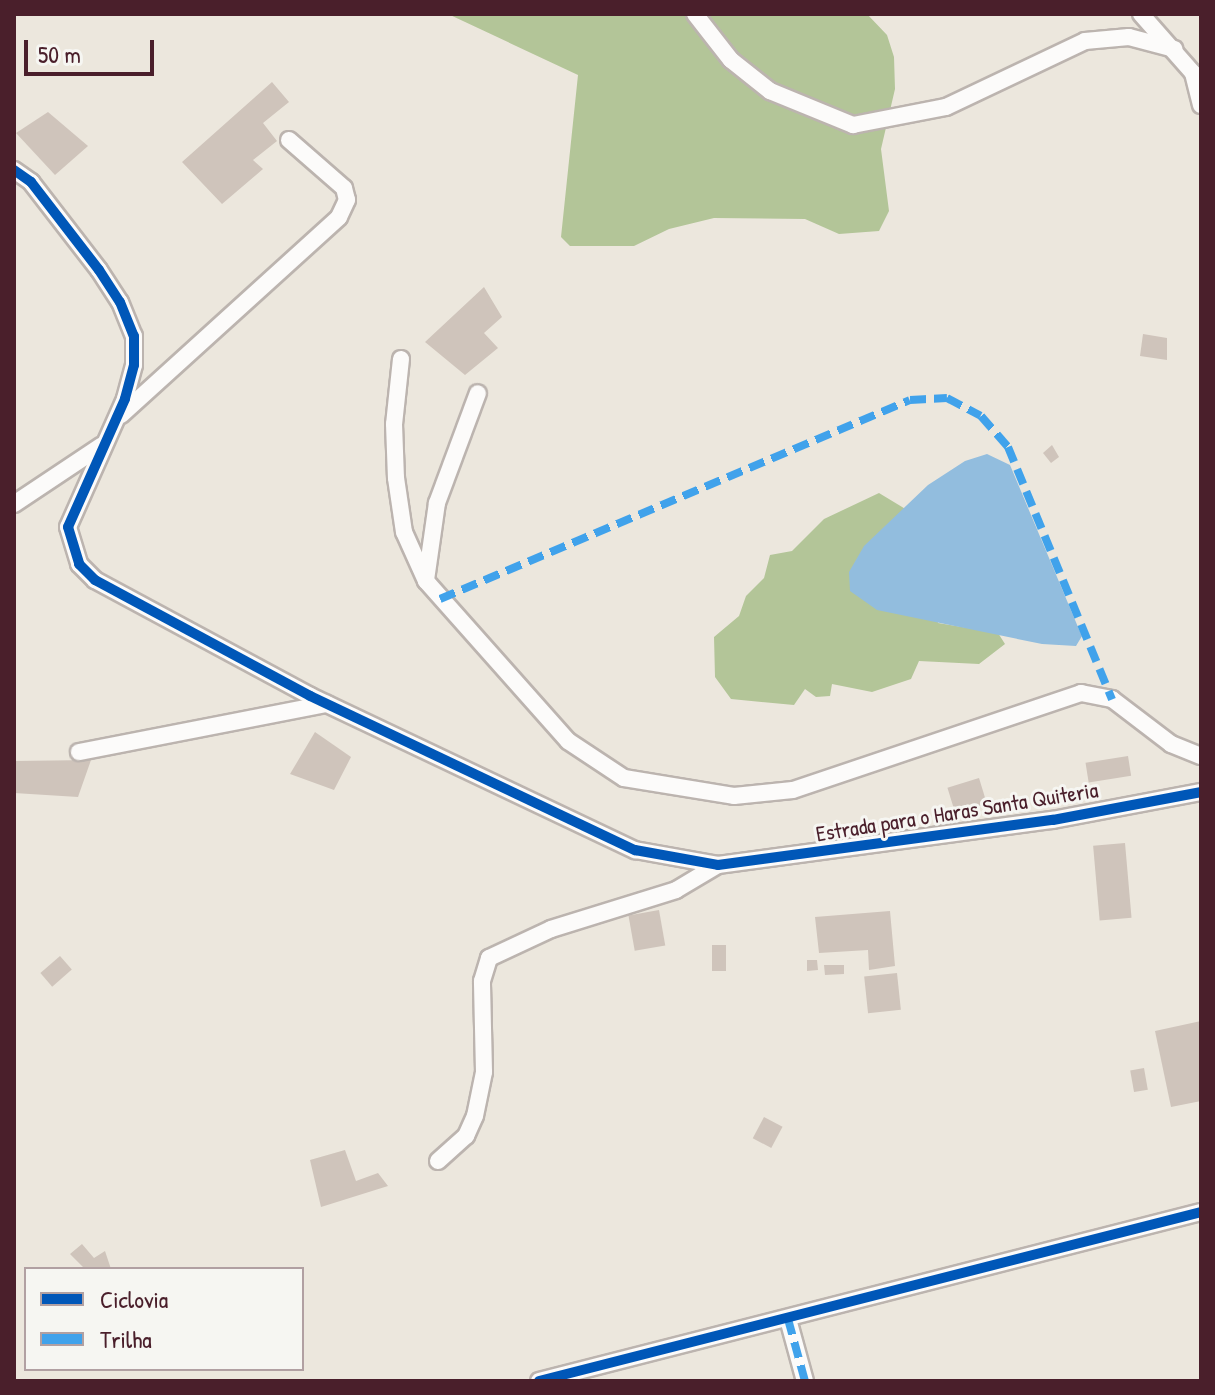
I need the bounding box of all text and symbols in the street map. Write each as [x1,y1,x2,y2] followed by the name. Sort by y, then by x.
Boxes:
[28,24,158,74] scale bar
[38,38,81,70] text: 50 m
[814,777,1100,847] street label: Estrada para o Haras Santa Quiteria
[24,1267,304,1371] legend
[100,1283,168,1315] text: Ciclovia
[100,1323,152,1355] text: Trilha

